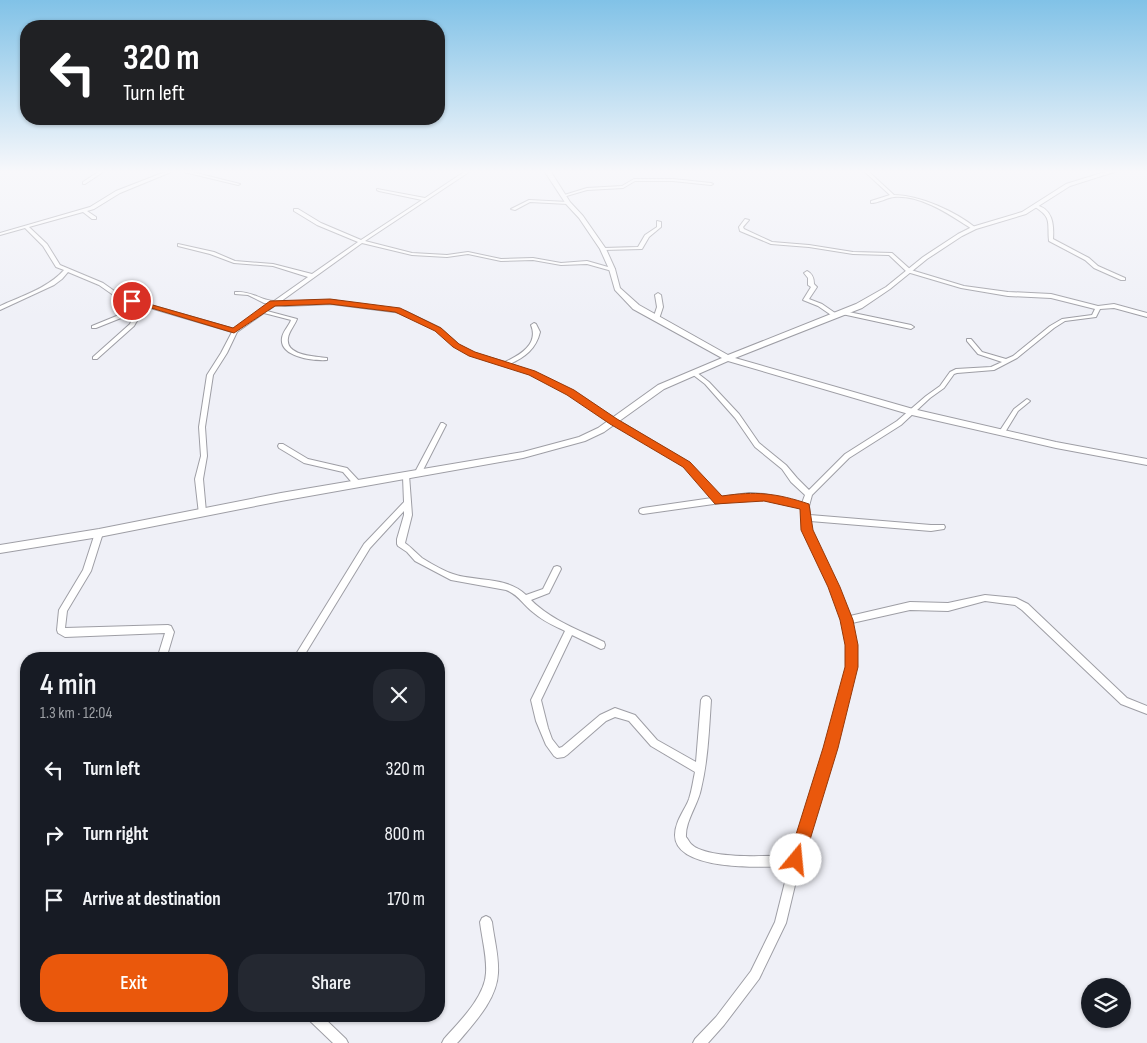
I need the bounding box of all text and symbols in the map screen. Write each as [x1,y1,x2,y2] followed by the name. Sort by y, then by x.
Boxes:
[123,37,199,80] text: 320 m
[40,40,105,105] icon: left
[123,80,185,107] text: Turn left
[111,280,153,322] pin
[118,287,146,315] icon: arrive
[40,667,97,703] text: 4 min
[373,669,425,721] button: close
[40,704,112,723] text: 1.3 km · 12:04
[40,756,68,784] icon: left
[83,758,140,781] text: Turn left
[385,758,425,781] text: 320 m
[40,821,68,849] icon: right
[83,823,148,846] text: Turn right
[385,823,425,846] text: 800 m
[769,833,821,885] position arrow
[40,886,68,914] icon: arrive
[83,888,221,911] text: Arrive at destination
[387,888,425,911] text: 170 m
[40,954,228,1012] button: Exit
[238,954,425,1012] button: Share
[1081,978,1131,1028] map controls
[1081,978,1131,1028] button: layers

